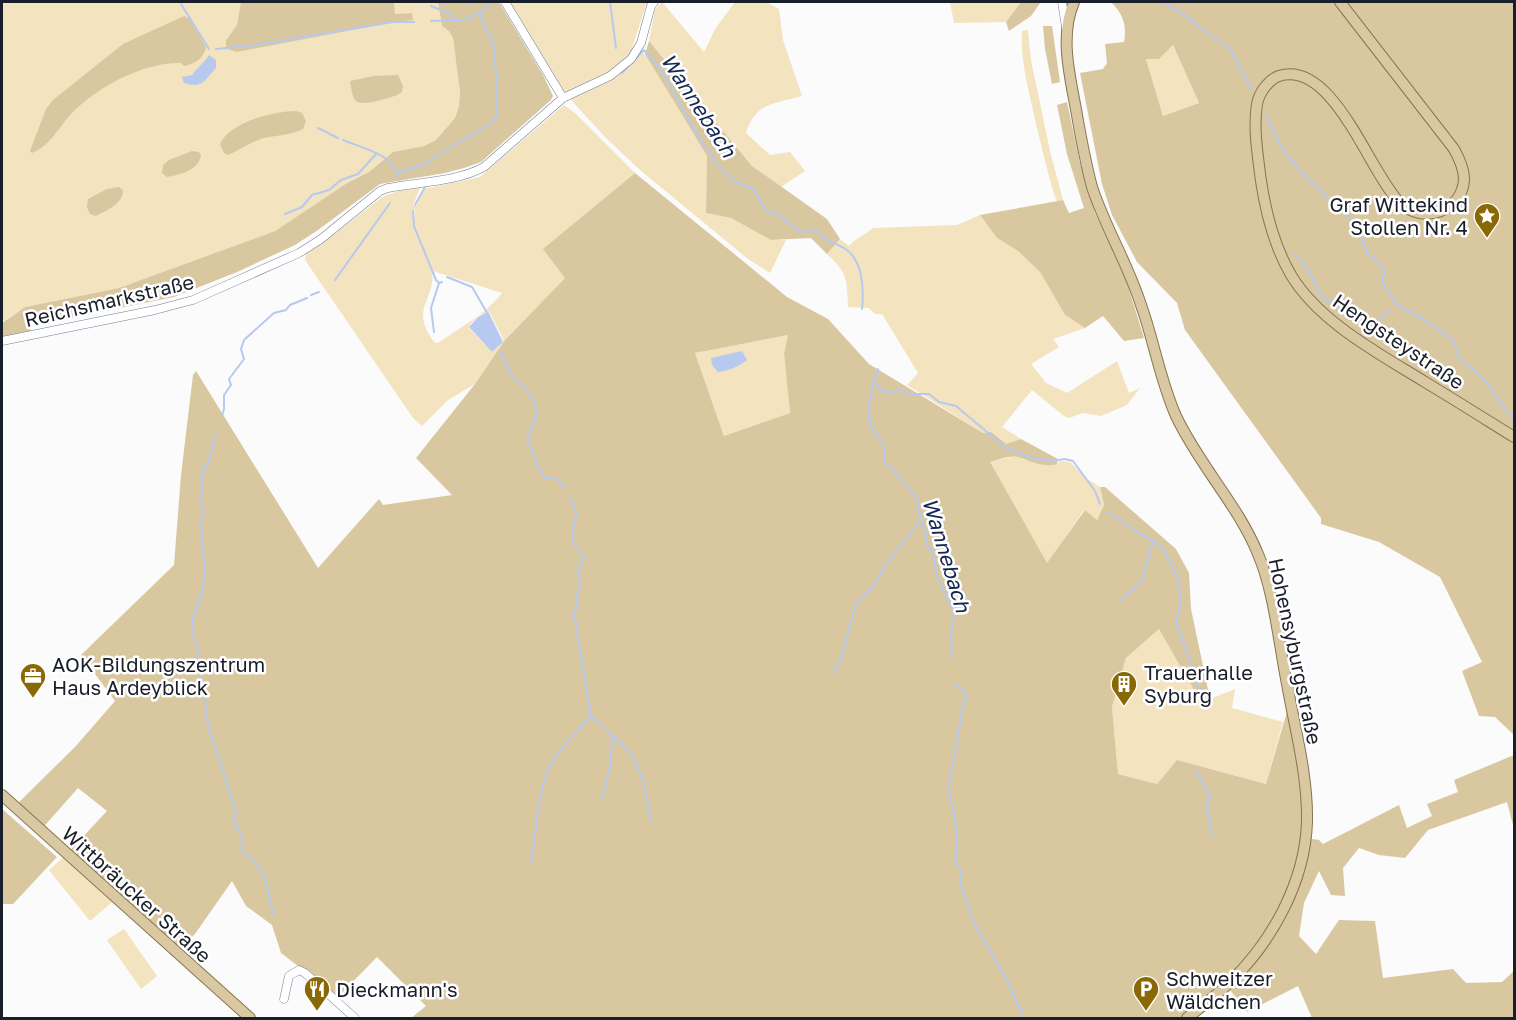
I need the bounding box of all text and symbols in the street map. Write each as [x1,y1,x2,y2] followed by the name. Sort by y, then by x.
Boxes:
[656,48,743,163] water label: Wannebach
[1329,192,1468,239] place label: Graf Wittekind Stollen Nr. 4
[1472,201,1502,239] place icon: Graf Wittekind Stollen Nr. 4
[22,269,196,331] street label: Reichsmarkstraße
[1329,288,1469,394] street label: Hengsteystraße
[917,495,977,616] water label: Wannebach
[1264,555,1328,747] street label: Hohensyburgstraße
[52,652,265,699] place label: AOK-Bildungszentrum Haus Ardeyblick
[1144,660,1253,707] place label: Trauerhalle Syburg
[18,661,48,699] office icon: AOK-Bildungszentrum Haus Ardeyblick
[1109,669,1139,707] building icon: Trauerhalle Syburg
[57,821,217,967] street label: Wittbräucker Straße
[1166,966,1273,1013] place label: Schweitzer Wäldchen
[302,974,332,1012] restaurant icon: Dieckmann's
[1131,974,1161,1012] parking icon: Schweitzer Wäldchen
[336,977,458,1001] place label: Dieckmann's

